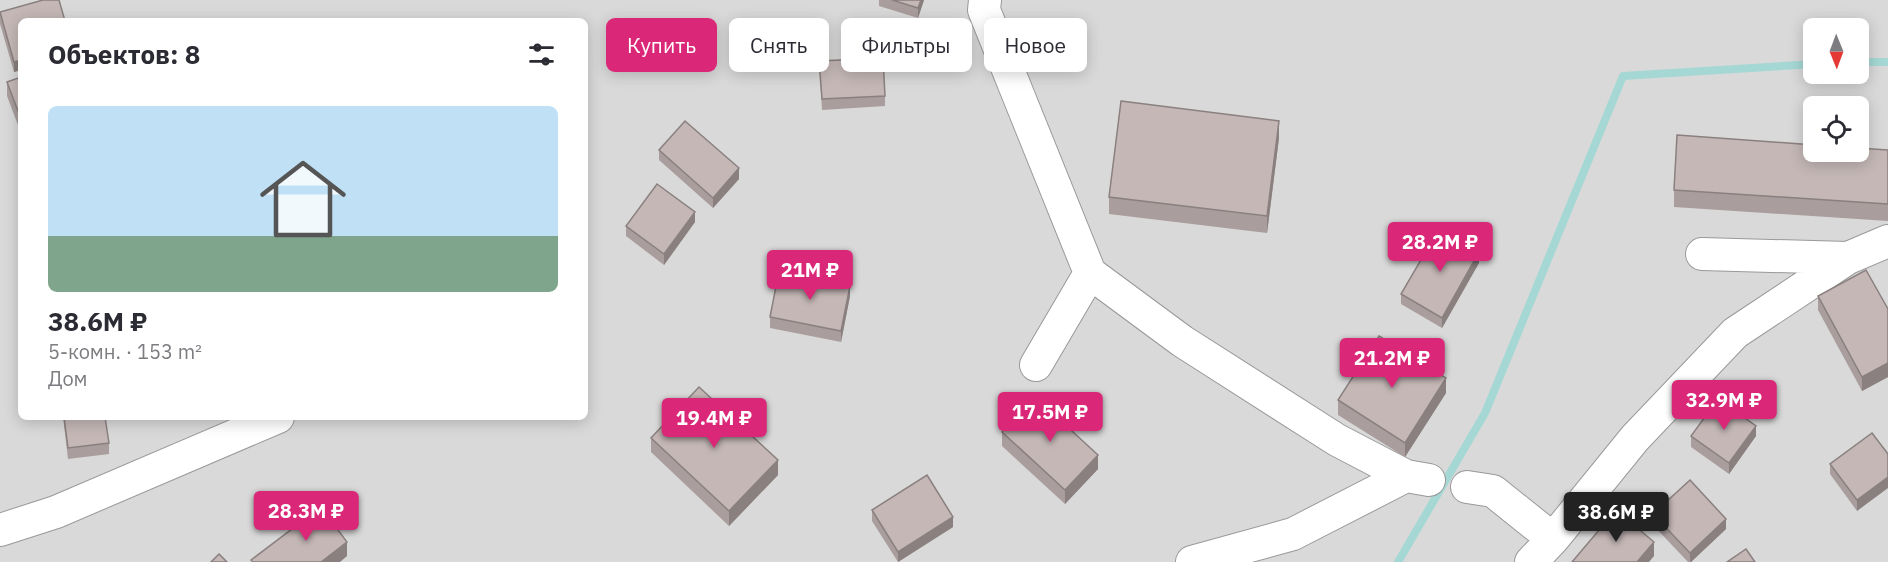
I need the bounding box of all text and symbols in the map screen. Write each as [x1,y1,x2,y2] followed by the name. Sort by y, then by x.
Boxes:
[606,18,717,72] chip: Купить
[729,18,829,72] chip: Снять
[841,18,972,72] chip: Фильтры
[984,18,1087,72] chip: Новое
[1803,18,1869,84] north arrow
[1803,18,1869,162] map controls
[48,37,200,71] text: Объектов: 8
[525,38,558,71] icon: filters
[1803,96,1869,162] button: locate
[249,145,357,253] icon: home
[1385,222,1495,273] pin: 28.2M ₽
[1402,228,1478,255] text: 28.2M ₽
[768,250,852,301] pin: 21M ₽
[781,256,839,283] text: 21M ₽
[48,304,147,338] text: 38.6M ₽
[48,338,202,365] text: 5-комн. · 153 m²
[1337,338,1447,389] pin: 21.2M ₽
[1354,344,1430,371] text: 21.2M ₽
[48,365,88,392] text: Дом
[1669,380,1779,431] pin: 32.9M ₽
[1686,386,1762,413] text: 32.9M ₽
[995,392,1105,443] pin: 17.5M ₽
[659,398,769,449] pin: 19.4M ₽
[1012,398,1088,425] text: 17.5M ₽
[676,404,752,431] text: 19.4M ₽
[251,491,361,542] pin: 28.3M ₽
[1561,492,1671,543] pin: 38.6M ₽
[268,497,344,524] text: 28.3M ₽
[1578,498,1654,525] text: 38.6M ₽

